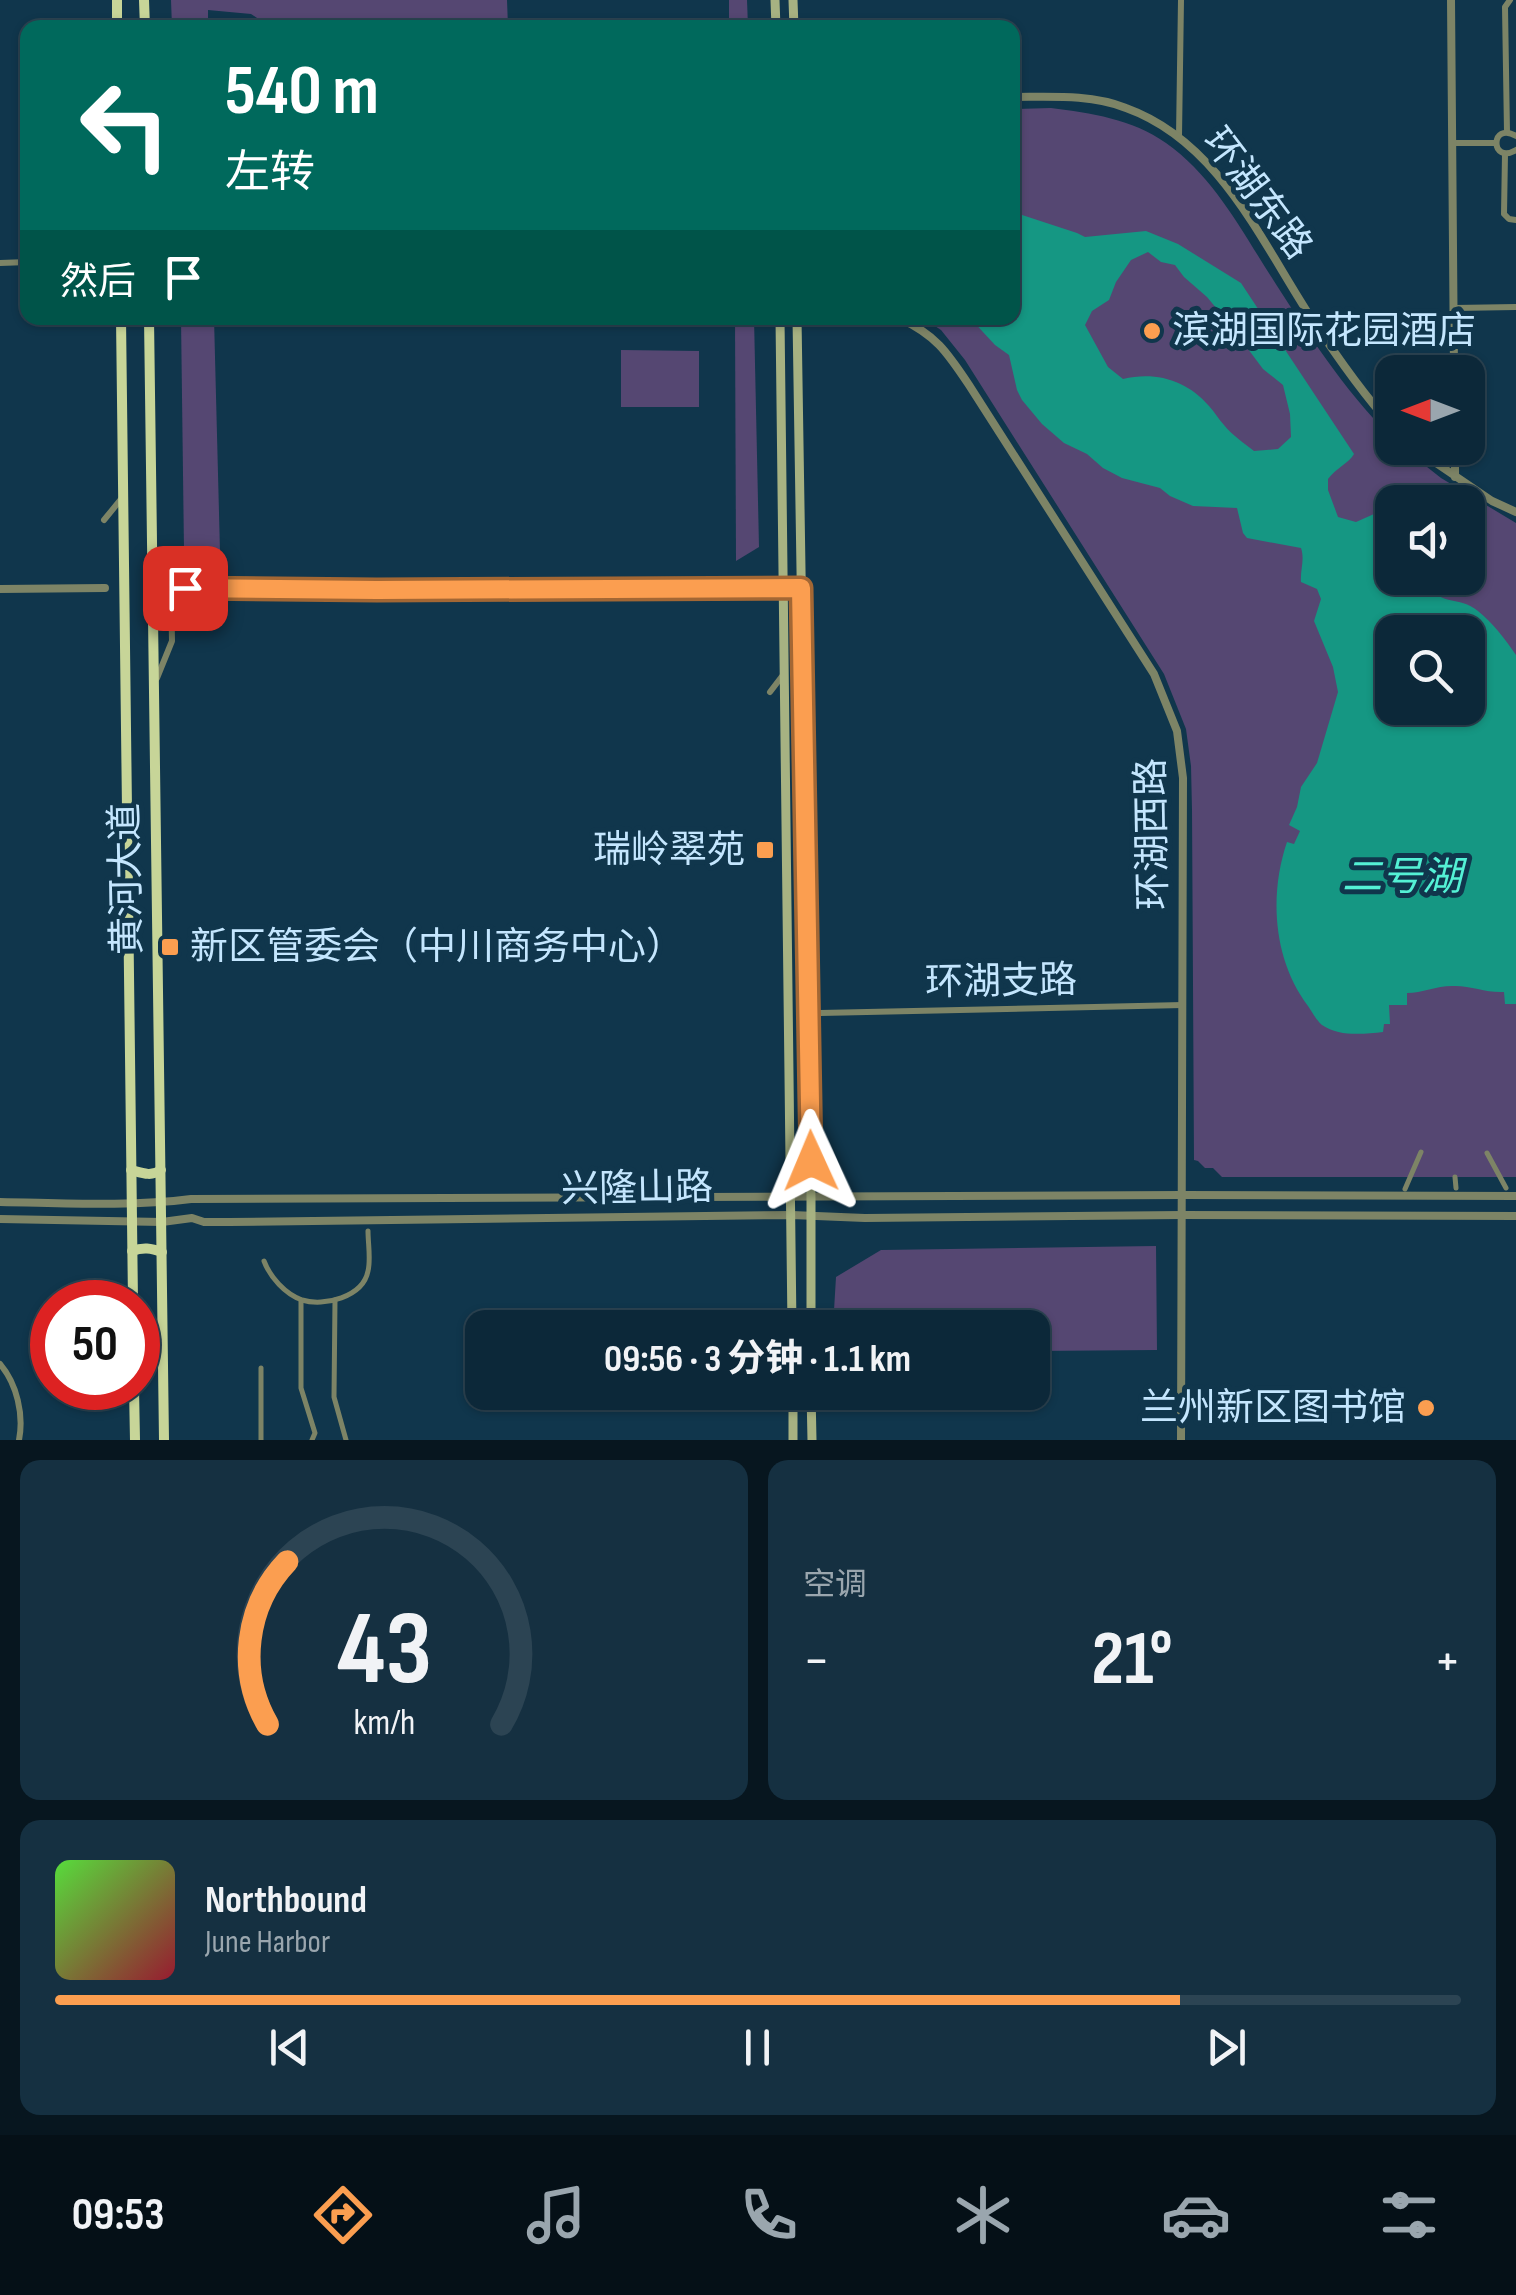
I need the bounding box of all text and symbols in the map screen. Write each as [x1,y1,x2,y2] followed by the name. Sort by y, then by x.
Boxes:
[225,50,379,134] text: 540 m
[60,60,190,190] icon: left
[1193,120,1321,268] street label: 环湖东路
[225,146,315,201] text: 左转
[156,250,211,305] icon: arrive
[60,260,136,305] text: 然后
[1172,309,1476,354] place label: 滨湖国际花园酒店
[1141,320,1163,342] marker: 滨湖国际花园酒店
[1375,355,1485,465] north arrow
[1375,355,1485,725] map controls
[1375,485,1485,595] button: sound
[143,546,228,631] pin
[158,561,213,616] icon: arrive
[1375,615,1485,725] button: search
[1129,758,1177,910] street label: 环湖西路
[103,803,151,955] street label: 黄河大道
[593,828,745,873] place label: 瑞岭翠苑
[754,839,776,861] marker: 瑞岭翠苑
[1342,854,1468,902] water label: 二号湖
[190,925,684,970] place label: 新区管委会（中川商务中心）
[159,936,181,958] marker: 新区管委会（中川商务中心）
[925,958,1077,1006] street label: 环湖支路
[759,1109,863,1213] position arrow
[561,1165,713,1213] street label: 兴隆山路
[30,1280,160,1410] speed limit sign: 50
[604,1337,911,1382] text: 09:56 · 3 分钟 · 1.1 km
[1140,1386,1406,1431] place label: 兰州新区图书馆
[1415,1397,1437,1419] marker: 兰州新区图书馆
[803,1566,867,1605] text: 空调
[336,1588,432,1713] text: 43
[1091,1615,1173,1706] text: 21°
[803,1628,830,1695] text: −
[1434,1628,1461,1695] text: +
[353,1702,415,1745] text: km/h
[205,1878,367,1923] text: Northbound
[205,1923,330,1962] text: June Harbor
[262,2020,317,2075] icon: previous
[730,2020,785,2075] icon: pause
[1199,2020,1254,2075] icon: next
[308,2180,378,2250] icon: directions
[521,2180,591,2250] icon: music
[734,2180,804,2250] icon: phone
[948,2180,1018,2250] icon: climate
[1161,2180,1231,2250] icon: car
[1374,2180,1444,2250] icon: filters
[72,2188,164,2243] text: 09:53

